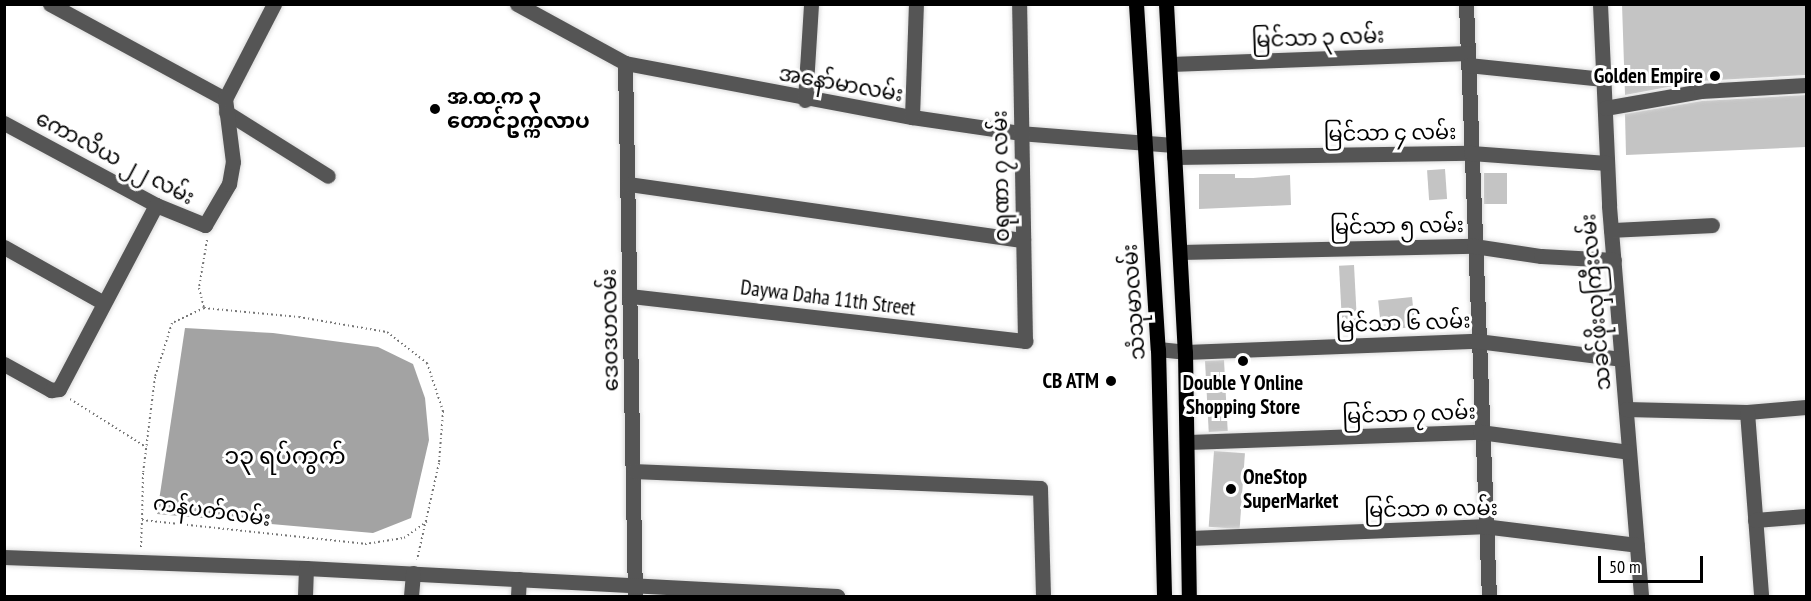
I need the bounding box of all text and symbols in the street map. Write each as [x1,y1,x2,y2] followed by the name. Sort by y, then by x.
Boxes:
[1251,23,1385,53] street label: မြင်သာ ၃ လမ်း
[777,61,905,107] street label: အနော်မာလမ်း
[1594,63,1703,89] place label: Golden Empire
[1708,69,1722,83] marker: Golden Empire
[447,84,590,134] place label: အ.ထ.က ၃ တောင်ဥက္ကလာပ
[428,102,442,116] marker: အ.ထ.က ၃ တောင်ဥက္ကလာပ
[31,106,199,210] street label: ကောလိယ ၂၂ လမ်း
[987,110,1015,242] street label: ၀ရုဏာ ၇ လမ်း
[1323,119,1457,147] street label: မြင်သာ ၄ လမ်း
[1330,212,1464,240] street label: မြင်သာ ၅ လမ်း
[1576,213,1616,391] street label: သခင်ဖိုးလှကြီးလမ်း
[1117,243,1151,361] street label: သံသုမာလမ်း
[596,268,624,392] street label: ဒေဝဒဟလမ်း
[739,275,917,321] street label: Daywa Daha 11th Street
[1335,308,1471,338] street label: မြင်သာ ၆ လမ်း
[1236,354,1250,368] marker: Double Y Online Shopping Store
[1042,368,1099,394] place label: CB ATM
[1182,370,1304,420] place label: Double Y Online Shopping Store
[1104,374,1118,388] marker: CB ATM
[1342,399,1476,429] street label: မြင်သာ ၇ လမ်း
[224,442,346,470] district label: ၁၃ ရပ်ကွက်
[1243,464,1338,514] place label: OneStop SuperMarket
[1224,482,1238,496] marker: OneStop SuperMarket
[152,490,272,532] street label: ကန်ပတ်လမ်း
[1364,495,1498,523] street label: မြင်သာ ၈ လမ်း
[1601,544,1706,582] scale bar
[1609,555,1641,578] text: 50 m

